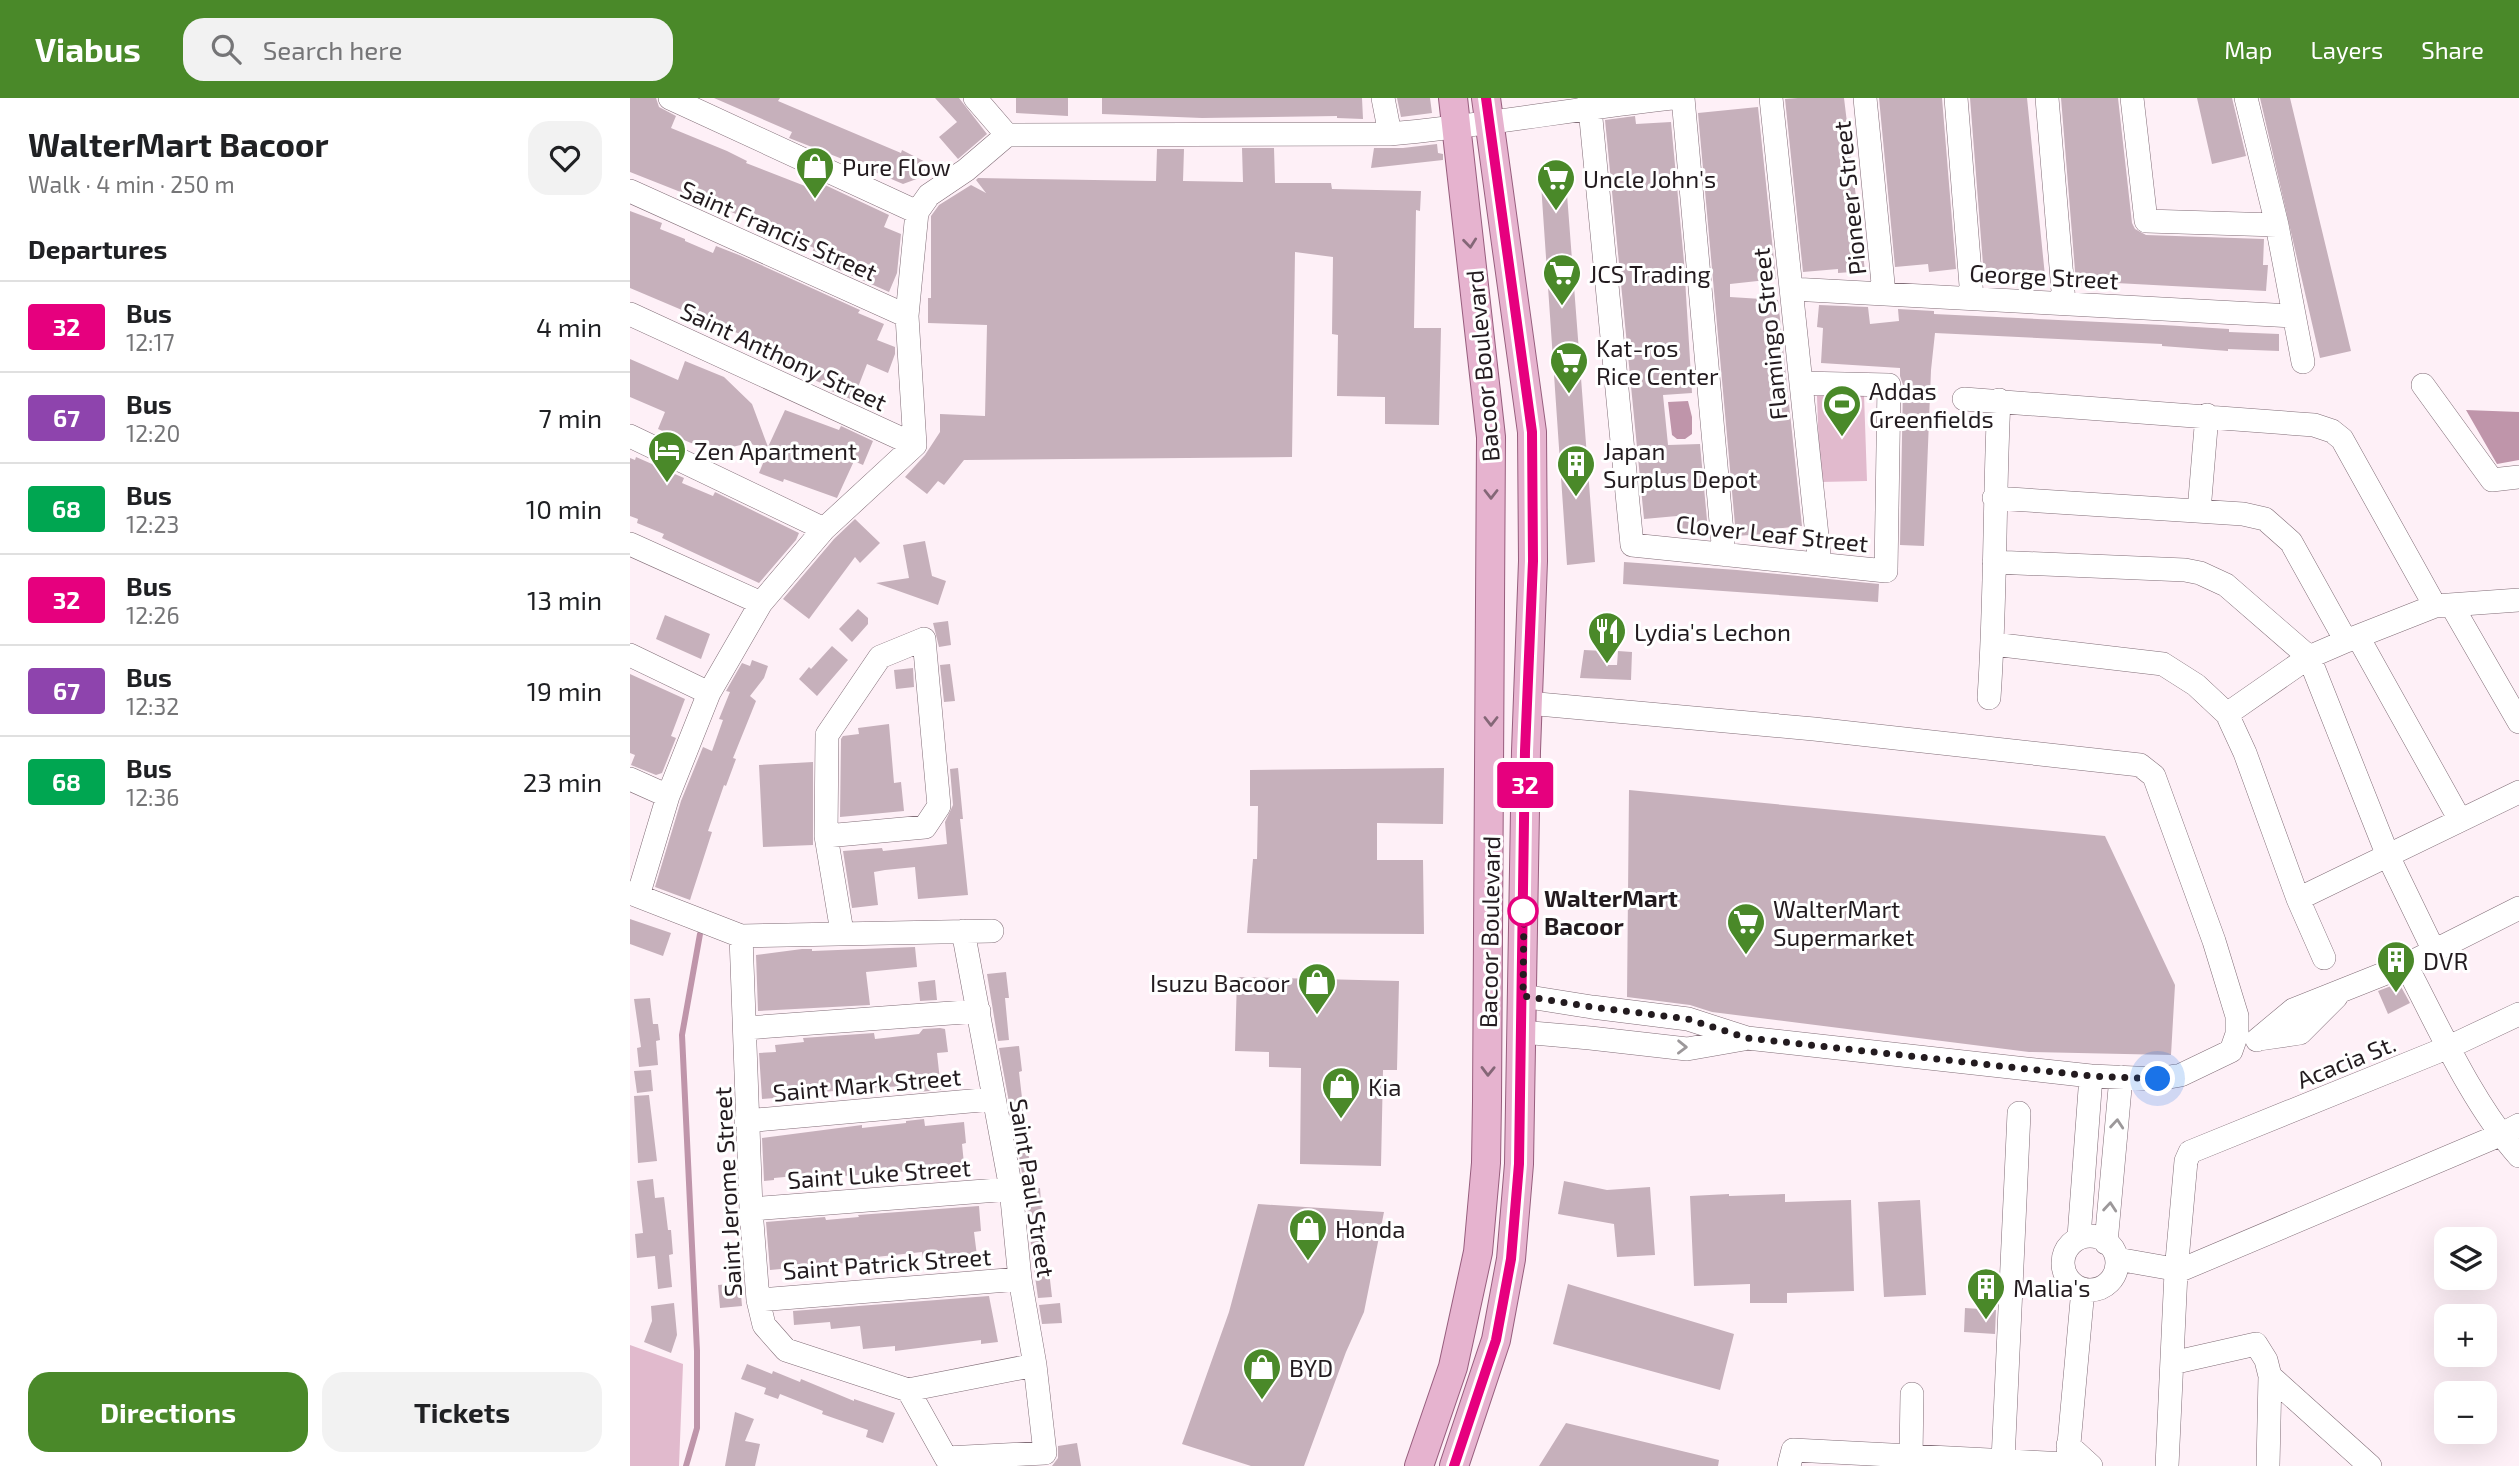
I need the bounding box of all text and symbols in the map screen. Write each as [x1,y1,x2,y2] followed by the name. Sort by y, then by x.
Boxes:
[183,18,673,81] search box
[35,29,141,69] text: Viabus
[207,30,245,68] icon: search
[263,34,402,65] text: Search here
[2224,35,2272,64] text: Map
[2310,35,2383,64] text: Layers
[2421,35,2484,64] text: Share
[1826,120,1872,276] street label: Pioneer Street
[528,121,602,195] button: heart
[28,124,329,164] text: WalterMart Bacoor
[794,145,836,200] shop icon: Pure Flow
[842,152,951,181] place label: Pure Flow
[1535,157,1577,212] supermarket icon: Uncle John's
[1583,164,1716,193] place label: Uncle John's
[28,170,235,198] text: Walk · 4 min · 250 m
[676,174,882,286] street label: Saint Francis Street
[28,233,167,264] text: Departures
[1462,238,1477,249] one-way arrow
[1746,246,1792,422] street label: Flamingo Street
[1541,252,1583,307] supermarket icon: JCS Trading
[1969,258,2119,294] street label: George Street
[1589,259,1711,288] place label: JCS Trading
[1459,269,1505,463] street label: Bacoor Boulevard
[676,295,892,417] street label: Saint Anthony Street
[126,297,172,328] text: Bus
[536,311,602,342] text: 4 min
[53,312,80,341] text: 32
[126,328,174,356] text: 12:17
[1596,333,1719,390] place label: Kat-ros Rice Center
[1548,340,1590,395] supermarket icon: Kat-ros Rice Center
[1869,376,1994,433] place label: Addas Greenfields
[1821,383,1863,438] sports icon: Addas Greenfields
[126,388,172,419] text: Bus
[539,402,602,433] text: 7 min
[53,403,80,432] text: 67
[126,419,180,447] text: 12:20
[646,429,688,484] hotel icon: Zen Apartment
[694,436,857,465] place label: Zen Apartment
[1603,436,1758,493] place label: Japan Surplus Depot
[1555,443,1597,498] building icon: Japan Surplus Depot
[126,479,172,510] text: Bus
[1483,489,1499,499] one-way arrow
[526,493,602,524] text: 10 min
[52,494,81,523] text: 68
[1674,508,1870,558] street label: Clover Leaf Street
[126,510,179,538] text: 12:23
[126,570,172,601] text: Bus
[527,584,602,615] text: 13 min
[53,585,80,614] text: 32
[126,601,180,629] text: 12:26
[1586,610,1628,665] restaurant icon: Lydia's Lechon
[1634,617,1791,646] place label: Lydia's Lechon
[126,661,172,692] text: Bus
[527,675,602,706] text: 19 min
[53,676,80,705] text: 67
[126,692,179,720] text: 12:32
[1483,716,1499,727] one-way arrow
[126,752,172,783] text: Bus
[1494,762,1556,808] line badge: 32
[523,766,602,797] text: 23 min
[52,767,81,796] text: 68
[1511,770,1539,799] text: 32
[126,783,179,811] text: 12:36
[1473,836,1505,1028] street label: Bacoor Boulevard
[1544,883,1678,940] place label: WalterMart Bacoor
[1773,894,1914,951] place label: WalterMart Supermarket
[1508,896,1538,926] marker: WalterMart Bacoor
[1725,901,1767,956] supermarket icon: WalterMart Supermarket
[2375,939,2417,994] building icon: DVR
[2423,946,2468,975] place label: DVR
[1296,961,1338,1016] shop icon: Isuzu Bacoor
[1150,968,1290,997] place label: Isuzu Bacoor
[2292,1028,2400,1094] street label: Acacia St.
[1677,1040,1688,1055] one-way arrow
[772,1061,962,1107] street label: Saint Mark Street
[2140,1061,2175,1096] your location
[1320,1065,1362,1120] shop icon: Kia
[1480,1066,1496,1077] one-way arrow
[1368,1072,1401,1101] place label: Kia
[707,1086,747,1298] street label: Saint Jerome Street
[1005,1097,1061,1279] street label: Saint Paul Street
[2109,1119,2124,1130] one-way arrow
[786,1152,972,1194] street label: Saint Luke Street
[2102,1202,2117,1213] one-way arrow
[1287,1207,1329,1262] shop icon: Honda
[1335,1214,1406,1243] place label: Honda
[2434,1227,2497,1444] map controls
[2434,1227,2497,1290] button: layers
[782,1241,992,1285] street label: Saint Patrick Street
[1965,1266,2007,1321] building icon: Malia's
[2013,1273,2090,1302] place label: Malia's
[2434,1304,2497,1367] button: +
[1241,1346,1283,1401] shop icon: BYD
[1289,1353,1333,1382] place label: BYD
[28,1372,308,1452] button: Directions
[322,1372,602,1452] button: Tickets
[2434,1381,2497,1444] button: −

